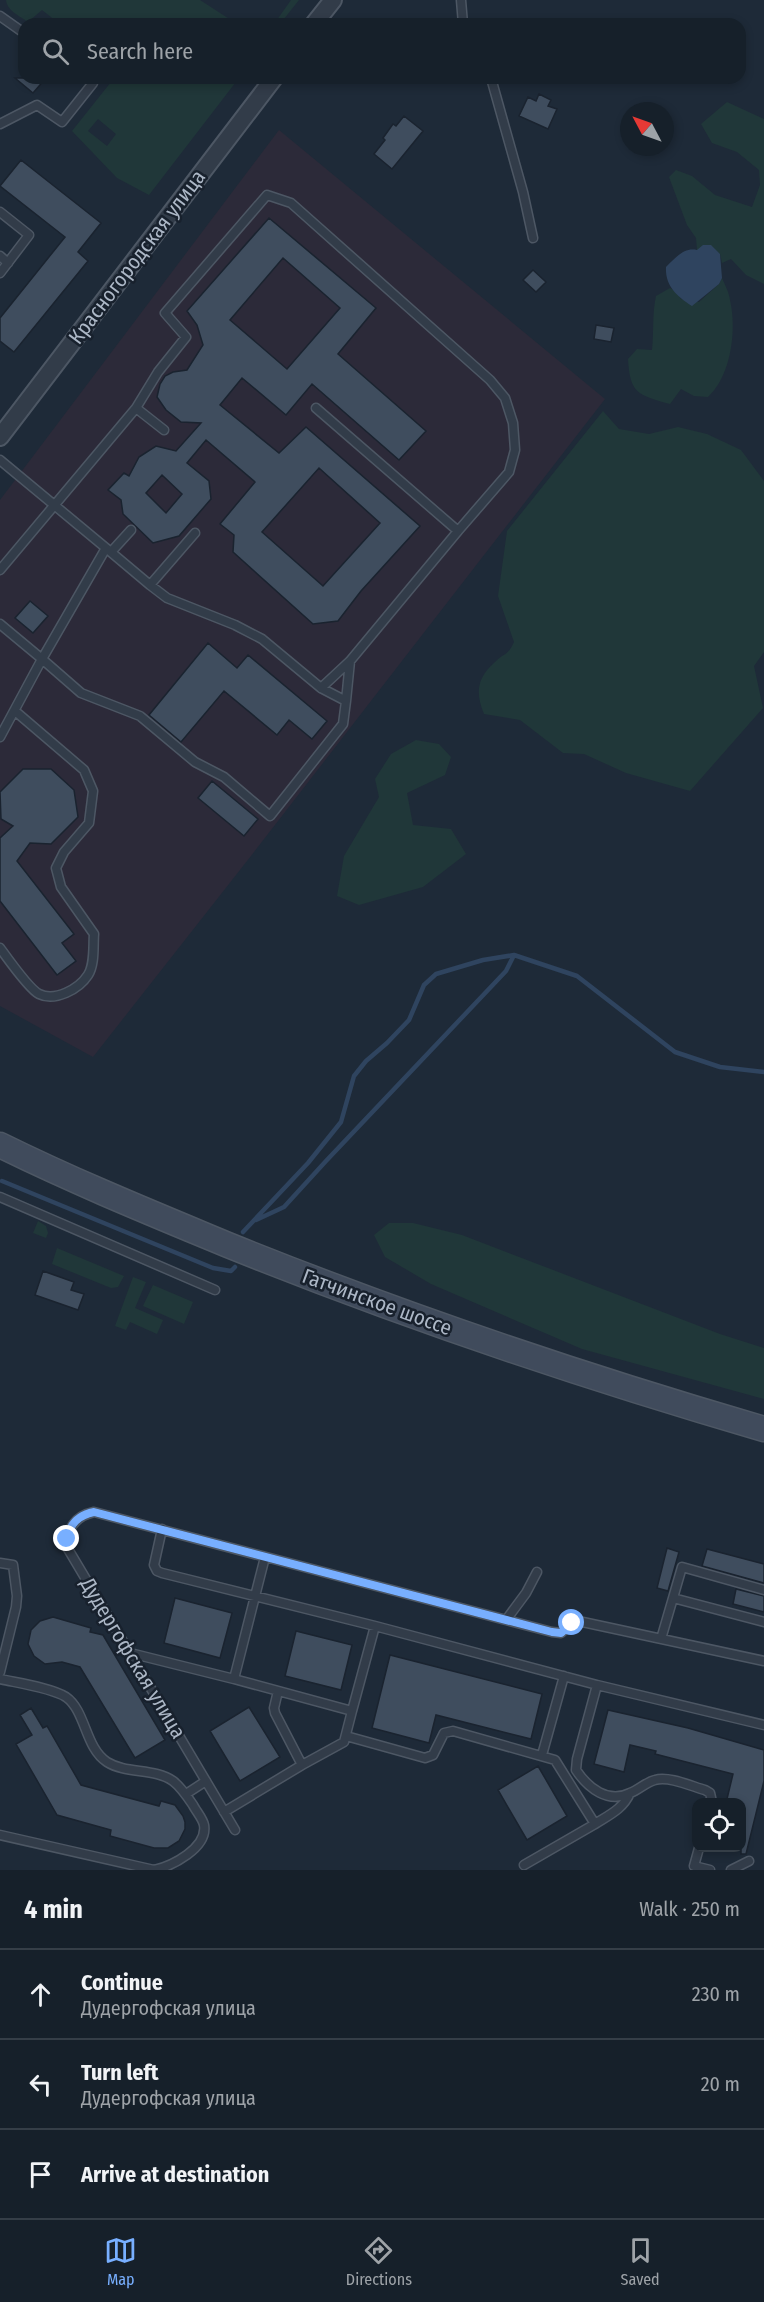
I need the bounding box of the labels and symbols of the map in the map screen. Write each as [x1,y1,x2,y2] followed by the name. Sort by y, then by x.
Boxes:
[620,102,674,156] north arrow
[63,165,211,349] street label: Красногородская улица
[299,1263,455,1341] street label: Гатчинское шоссе
[53,1525,79,1551] route end
[74,1572,191,1743] street label: Дудергофская улица
[558,1609,584,1635] route start

